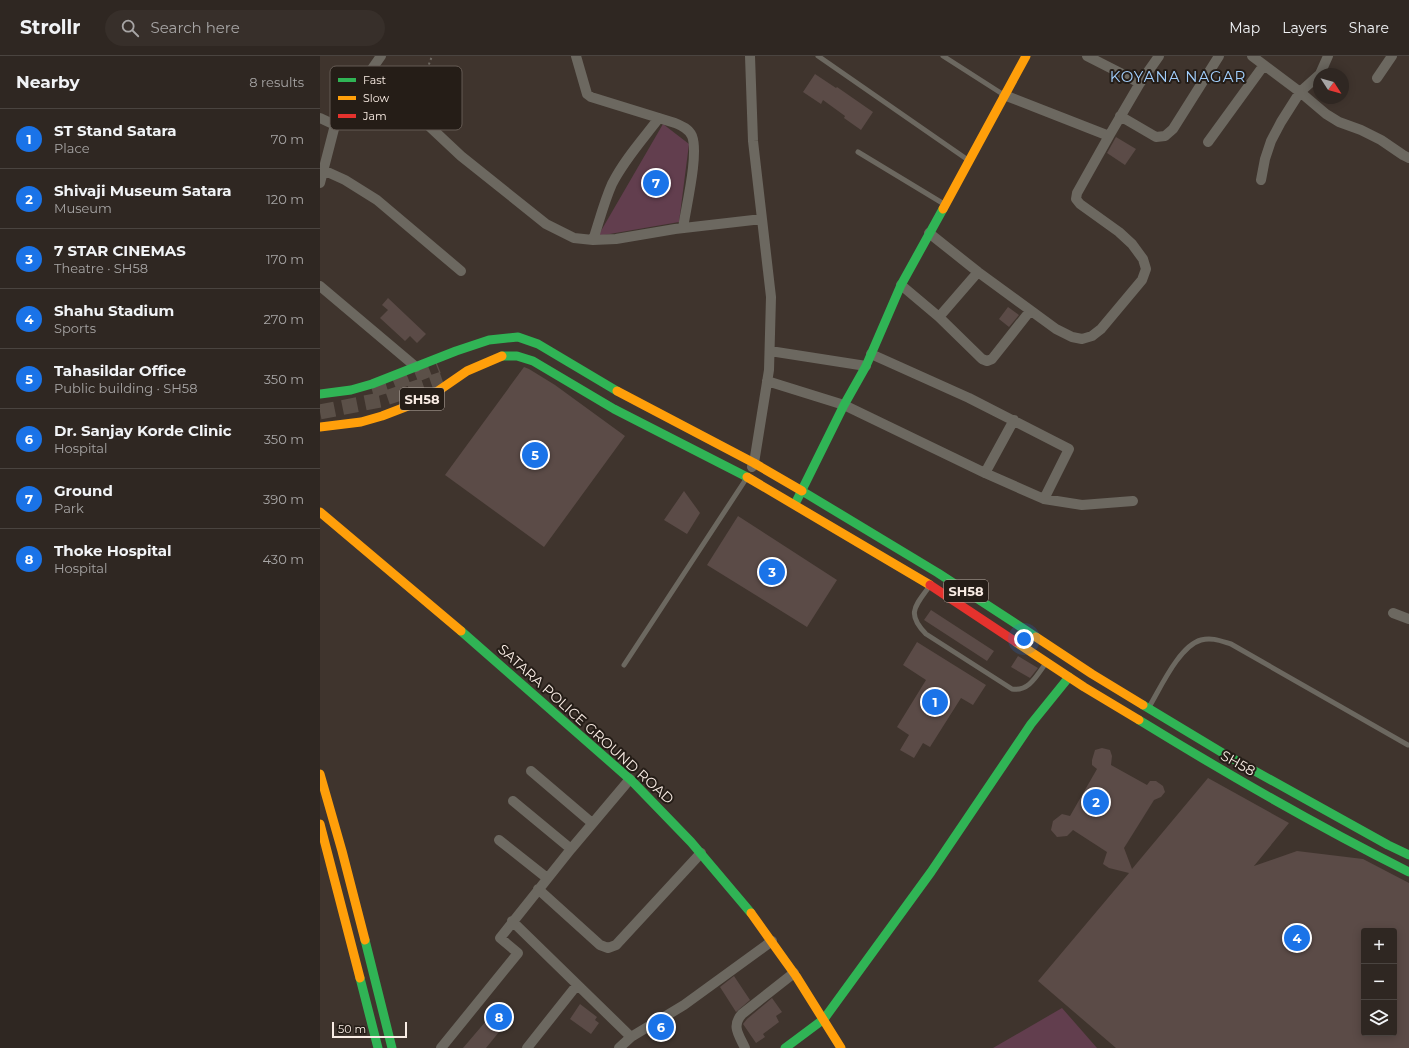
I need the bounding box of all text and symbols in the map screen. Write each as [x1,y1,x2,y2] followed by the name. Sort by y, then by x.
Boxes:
[105,10,385,46] search box
[20,16,81,39] text: Strollr
[119,17,141,39] icon: search
[151,18,240,37] text: Search here
[1229,19,1260,37] text: Map
[1282,19,1327,37] text: Layers
[1349,19,1389,37] text: Share
[330,66,462,130] legend
[1110,67,1246,86] district label: KOYANA NAGAR
[1313,68,1349,104] north arrow
[16,72,80,92] text: Nearby
[363,73,387,87] text: Fast
[249,74,304,90] text: 8 results
[363,91,389,105] text: Slow
[362,109,387,123] text: Jam
[54,121,177,140] text: ST Stand Satara
[26,131,32,147] text: 1
[271,131,304,147] text: 70 m
[54,140,90,156] text: Place
[643,168,669,198] pin: 7
[54,181,232,200] text: Shivaji Museum Satara
[25,191,33,207] text: 2
[266,191,304,207] text: 120 m
[54,200,112,216] text: Museum
[54,241,186,260] text: 7 STAR CINEMAS
[25,251,33,267] text: 3
[266,251,304,267] text: 170 m
[54,260,148,276] text: Theatre · SH58
[54,301,174,320] text: Shahu Stadium
[25,311,33,327] text: 4
[263,311,304,327] text: 270 m
[54,320,96,336] text: Sports
[54,361,186,380] text: Tahasildar Office
[25,371,33,387] text: 5
[264,371,304,387] text: 350 m
[54,380,197,396] text: Public building · SH58
[400,388,444,410] road number: SH58
[54,421,232,440] text: Dr. Sanjay Korde Clinic
[25,431,33,447] text: 6
[264,431,304,447] text: 350 m
[54,440,107,456] text: Hospital
[522,440,548,470] pin: 5
[54,481,113,500] text: Ground
[25,491,33,507] text: 7
[263,491,304,507] text: 390 m
[54,500,84,516] text: Park
[54,541,172,560] text: Thoke Hospital
[25,551,33,567] text: 8
[262,551,304,567] text: 430 m
[759,557,785,587] pin: 3
[54,560,107,576] text: Hospital
[944,580,988,602] road number: SH58
[1014,629,1034,649] your location
[494,640,678,808] street label: SATARA POLICE GROUND ROAD
[922,687,948,717] pin: 1
[1218,746,1259,780] street label: SH58
[1083,787,1109,817] pin: 2
[1284,923,1310,953] pin: 4
[1361,928,1397,1036] map controls
[1361,928,1397,964] button: +
[1361,964,1397,1000] button: −
[1361,1000,1397,1036] button: layers
[486,1002,512,1032] pin: 8
[648,1012,674,1042] pin: 6
[332,1020,407,1039] scale bar
[338,1022,366,1036] text: 50 m

